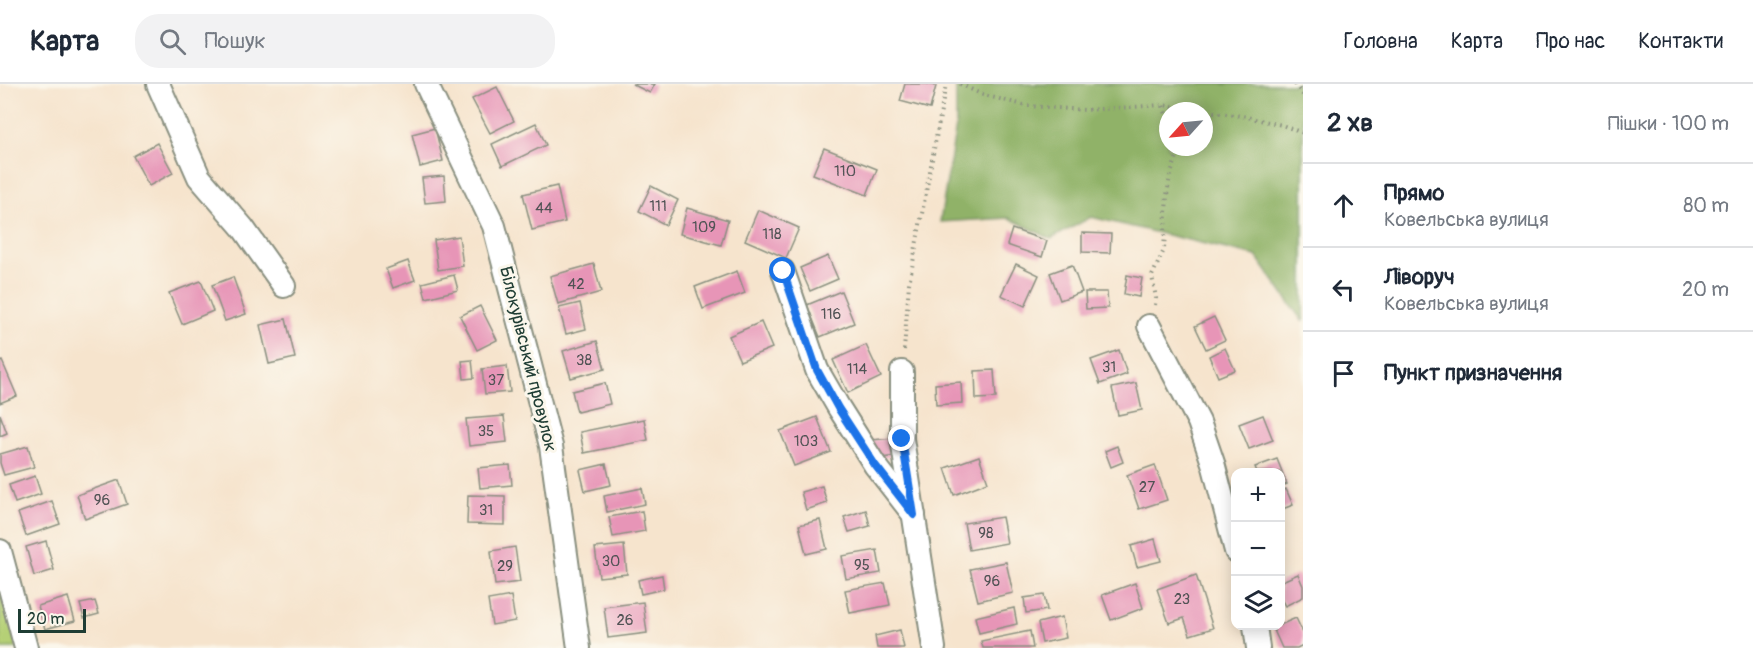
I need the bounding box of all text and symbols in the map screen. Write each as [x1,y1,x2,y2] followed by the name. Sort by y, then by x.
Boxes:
[135,14,555,68] search box
[30,24,99,59] text: Карта
[156,25,189,58] icon: search
[204,27,266,55] text: Пошук
[1344,28,1418,55] text: Головна
[1451,28,1503,55] text: Карта
[1536,28,1605,55] text: Про нас
[1638,28,1723,55] text: Контакти
[1159,102,1213,156] north arrow
[1327,107,1373,139] text: 2 хв
[1608,111,1729,136] text: Пішки · 100 m
[834,162,856,181] house number: 110
[1384,179,1444,207] text: Прямо
[1327,189,1360,222] icon: ahead
[1683,193,1729,218] text: 80 m
[649,197,667,216] house number: 111
[535,199,553,218] house number: 44
[1384,207,1549,232] text: Ковельська вулиця
[692,218,716,237] house number: 109
[762,225,782,244] house number: 118
[769,257,795,283] route start
[1384,263,1455,291] text: Ліворуч
[494,264,562,454] street label: Білокурівський провулок
[1327,273,1360,306] icon: left
[567,275,585,294] house number: 42
[1682,277,1729,302] text: 20 m
[1384,291,1549,316] text: Ковельська вулиця
[821,305,841,324] house number: 116
[576,351,592,370] house number: 38
[1327,357,1360,390] icon: arrive
[1102,358,1116,377] house number: 31
[1384,359,1562,387] text: Пункт призначення
[847,360,868,379] house number: 114
[488,371,504,390] house number: 37
[478,422,494,441] house number: 35
[888,425,914,451] route end
[794,432,818,451] house number: 103
[1231,468,1285,630] map controls
[1231,468,1285,522] button: +
[1139,478,1155,497] house number: 27
[94,491,110,510] house number: 96
[479,501,493,520] house number: 31
[1231,522,1285,576] button: −
[978,524,994,543] house number: 98
[602,552,620,571] house number: 30
[854,556,870,575] house number: 95
[497,557,513,576] house number: 29
[984,572,1000,591] house number: 96
[1231,576,1285,630] button: layers
[1174,590,1190,609] house number: 23
[18,606,86,634] scale bar
[27,609,65,629] text: 20 m
[616,611,634,630] house number: 26

